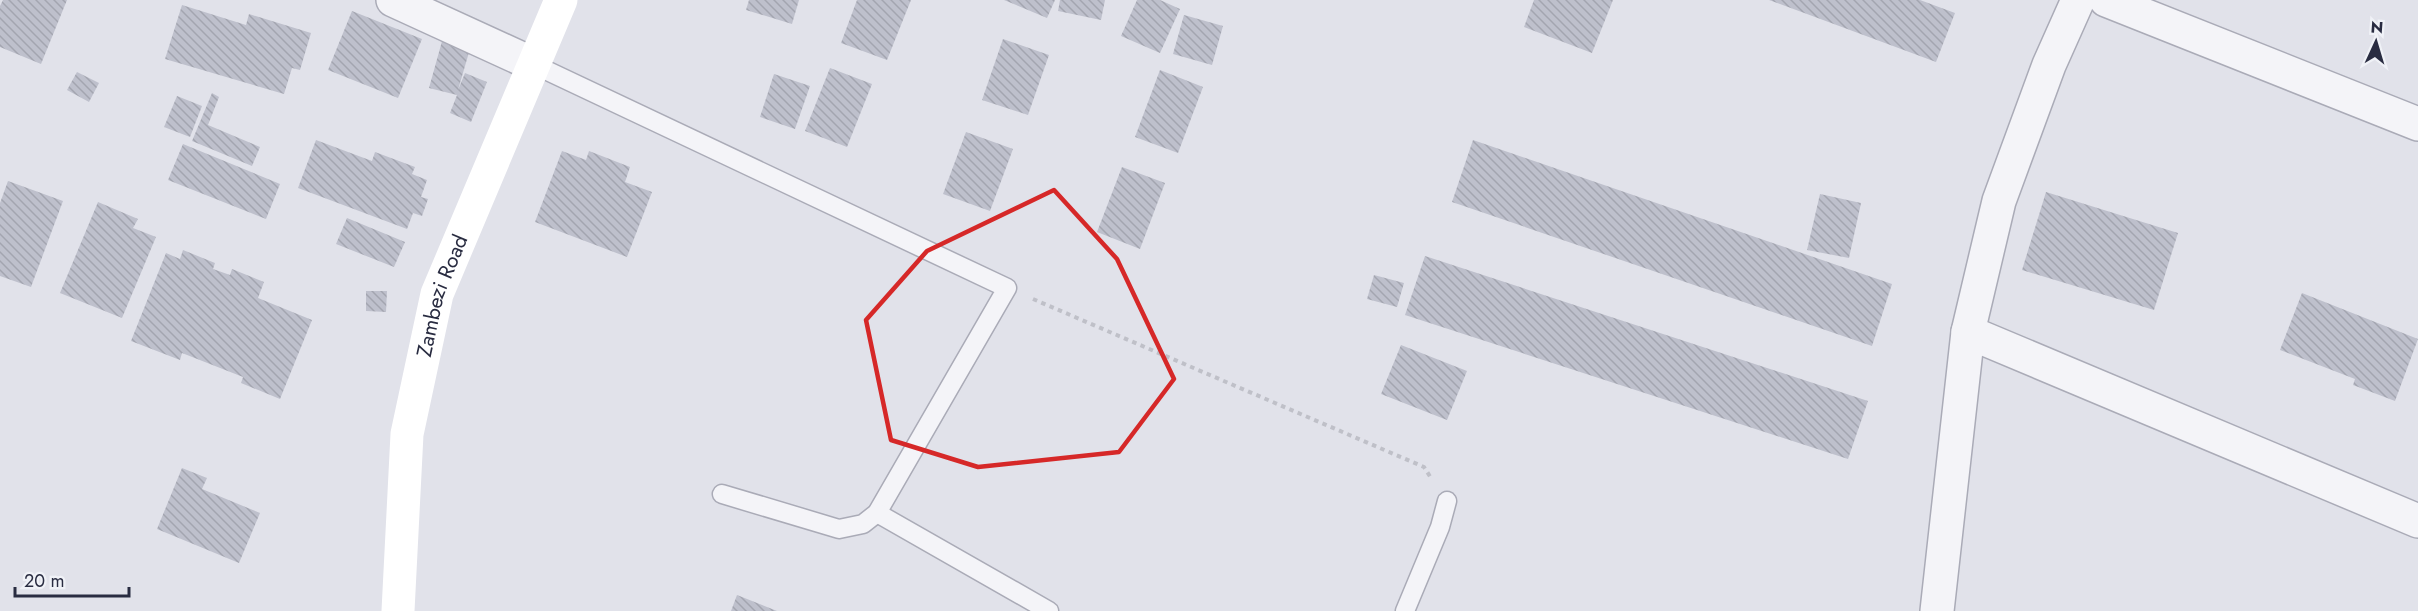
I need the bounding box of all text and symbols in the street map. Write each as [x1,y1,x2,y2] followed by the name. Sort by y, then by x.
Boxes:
[2346,12,2406,72] north arrow
[2370,16,2384,39] text: N
[409,230,475,360] street label: Zambezi Road
[15,560,129,598] scale bar
[24,568,64,594] text: 20 m

